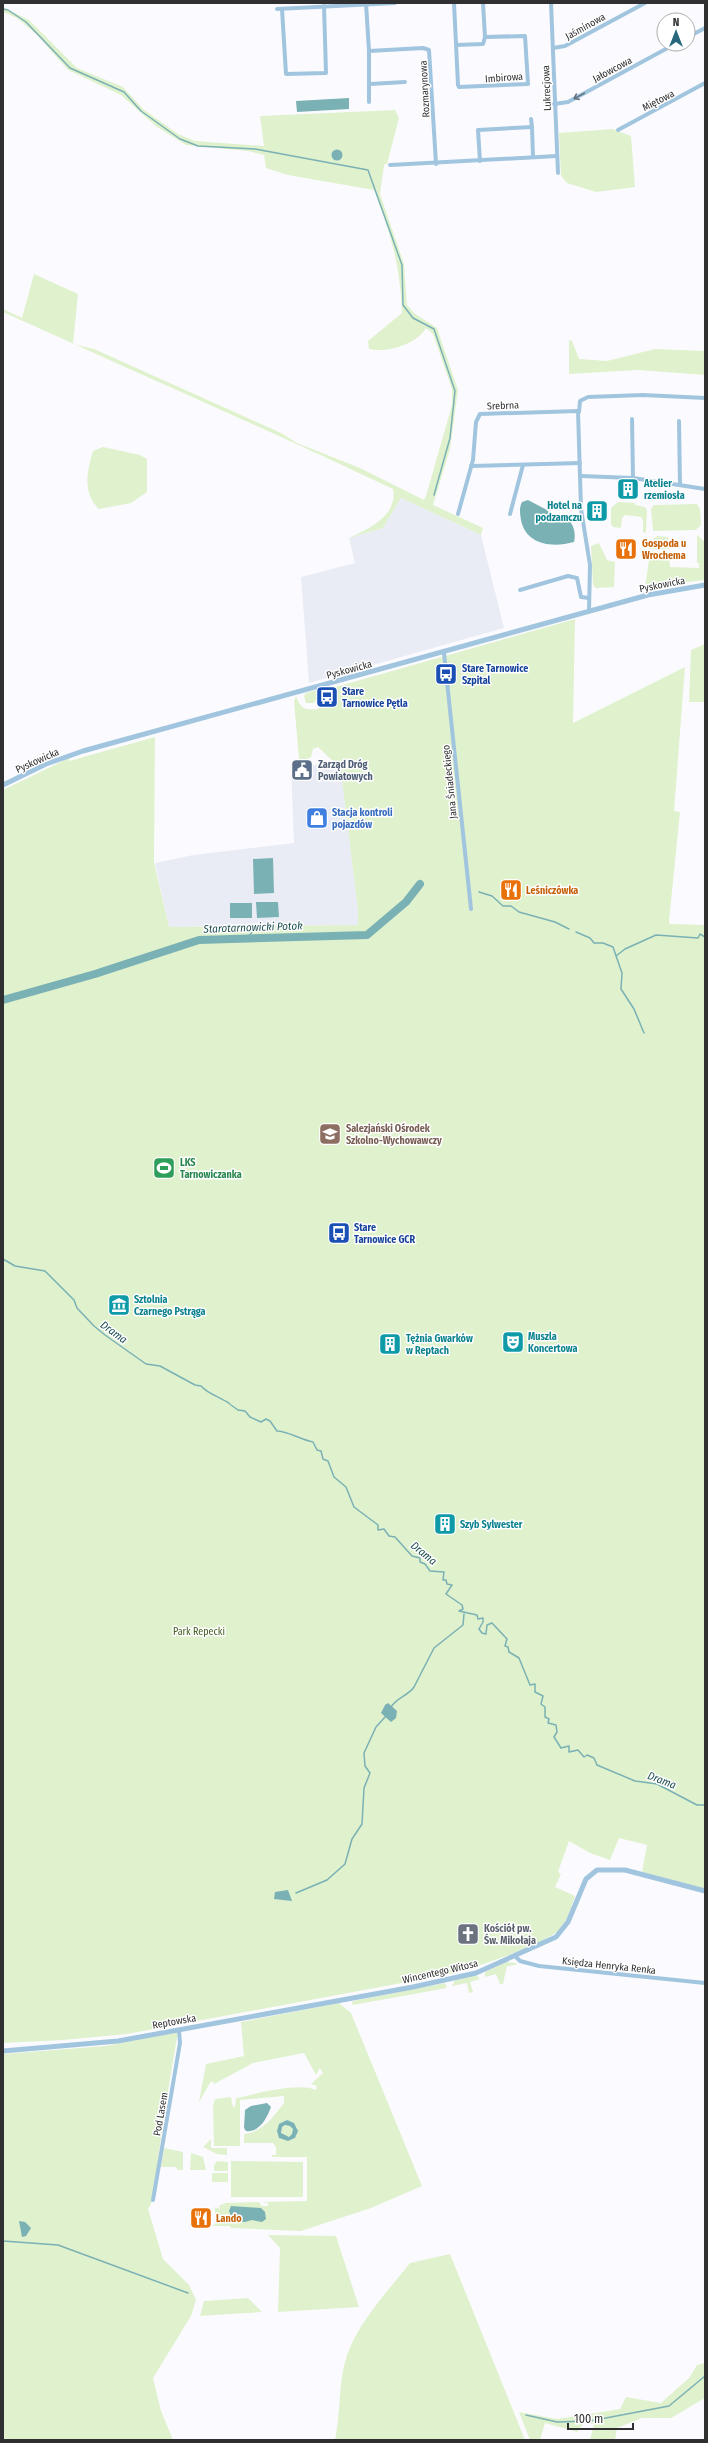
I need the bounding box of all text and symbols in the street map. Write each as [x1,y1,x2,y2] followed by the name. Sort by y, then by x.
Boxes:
[563,11,608,43] street label: Jaśminowa
[656,12,696,52] north arrow
[673,16,679,29] text: N
[591,54,634,85] street label: Jałowcowa
[418,60,432,118] street label: Rozmarynowa
[540,65,554,111] street label: Lukrecjowa
[485,71,524,85] street label: Imbirowa
[640,88,677,114] street label: Miętowa
[573,92,585,100] one-way arrow
[487,399,519,413] street label: Srebrna
[615,476,641,502] building icon: Atelier rzemiosła
[643,478,685,502] place label: Atelier rzemiosła
[584,498,610,524] building icon: Hotel na podzamczu
[535,500,582,524] place label: Hotel na podzamczu
[613,536,639,562] restaurant icon: Gospoda u Wrochema
[642,538,686,562] place label: Gospoda u Wrochema
[638,575,686,595] street label: Pyskowicka
[325,658,373,682] street label: Pyskowicka
[433,661,459,687] bus stop icon: Stare Tarnowice Szpital
[462,663,528,687] place label: Stare Tarnowice Szpital
[314,684,340,710] bus stop icon: Stare Tarnowice Pętla
[342,686,408,710] place label: Stare Tarnowice Pętla
[438,744,460,820] street label: Jana Śniadeckiego
[14,746,61,776] street label: Pyskowicka
[289,757,315,783] public building icon: Zarząd Dróg Powiatowych
[318,758,373,783] place label: Zarząd Dróg Powiatowych
[304,805,330,831] shop icon: Stacja kontroli pojazdów
[332,807,393,831] place label: Stacja kontroli pojazdów
[498,877,524,903] restaurant icon: Leśniczówka
[526,884,578,897] place label: Leśniczówka
[202,919,303,936] water label: Starotarnowicki Potok
[317,1121,343,1147] school or university icon: Salezjański Ośrodek Szkolno-Wychowawczy
[346,1122,442,1147] place label: Salezjański Ośrodek Szkolno-Wychowawczy
[151,1155,177,1181] sports icon: LKS Tarnowiczanka
[180,1157,242,1181] place label: LKS Tarnowiczanka
[326,1220,352,1246] bus stop icon: Stare Tarnowice GCR
[354,1222,416,1246] place label: Stare Tarnowice GCR
[106,1292,132,1318] museum icon: Sztolnia Czarnego Pstrąga
[134,1294,206,1319] place label: Sztolnia Czarnego Pstrąga
[98,1318,130,1347] water label: Drama
[500,1329,526,1355] theatre icon: Muszla Koncertowa
[377,1331,403,1357] building icon: Tężnia Gwarków w Reptach
[528,1331,577,1355] place label: Muszla Koncertowa
[406,1332,473,1357] place label: Tężnia Gwarków w Reptach
[432,1511,458,1537] building icon: Szyb Sylwester
[460,1519,523,1531] place label: Szyb Sylwester
[408,1539,440,1568] water label: Drama
[173,1626,225,1638] park label: Park Repecki
[646,1769,678,1792] water label: Drama
[455,1921,481,1947] church icon: Kościół pw. Św. Mikołaja
[484,1922,536,1947] place label: Kościół pw. Św. Mikołaja
[561,1955,657,1977] street label: Księdza Henryka Renka
[401,1957,479,1987] street label: Wincentego Witosa
[151,2012,197,2032] street label: Reptowska
[151,2091,171,2137] street label: Pod Lasem
[188,2205,214,2231] restaurant icon: Lando
[216,2213,242,2225] place label: Lando
[568,2405,633,2431] scale bar
[574,2412,603,2426] text: 100 m

